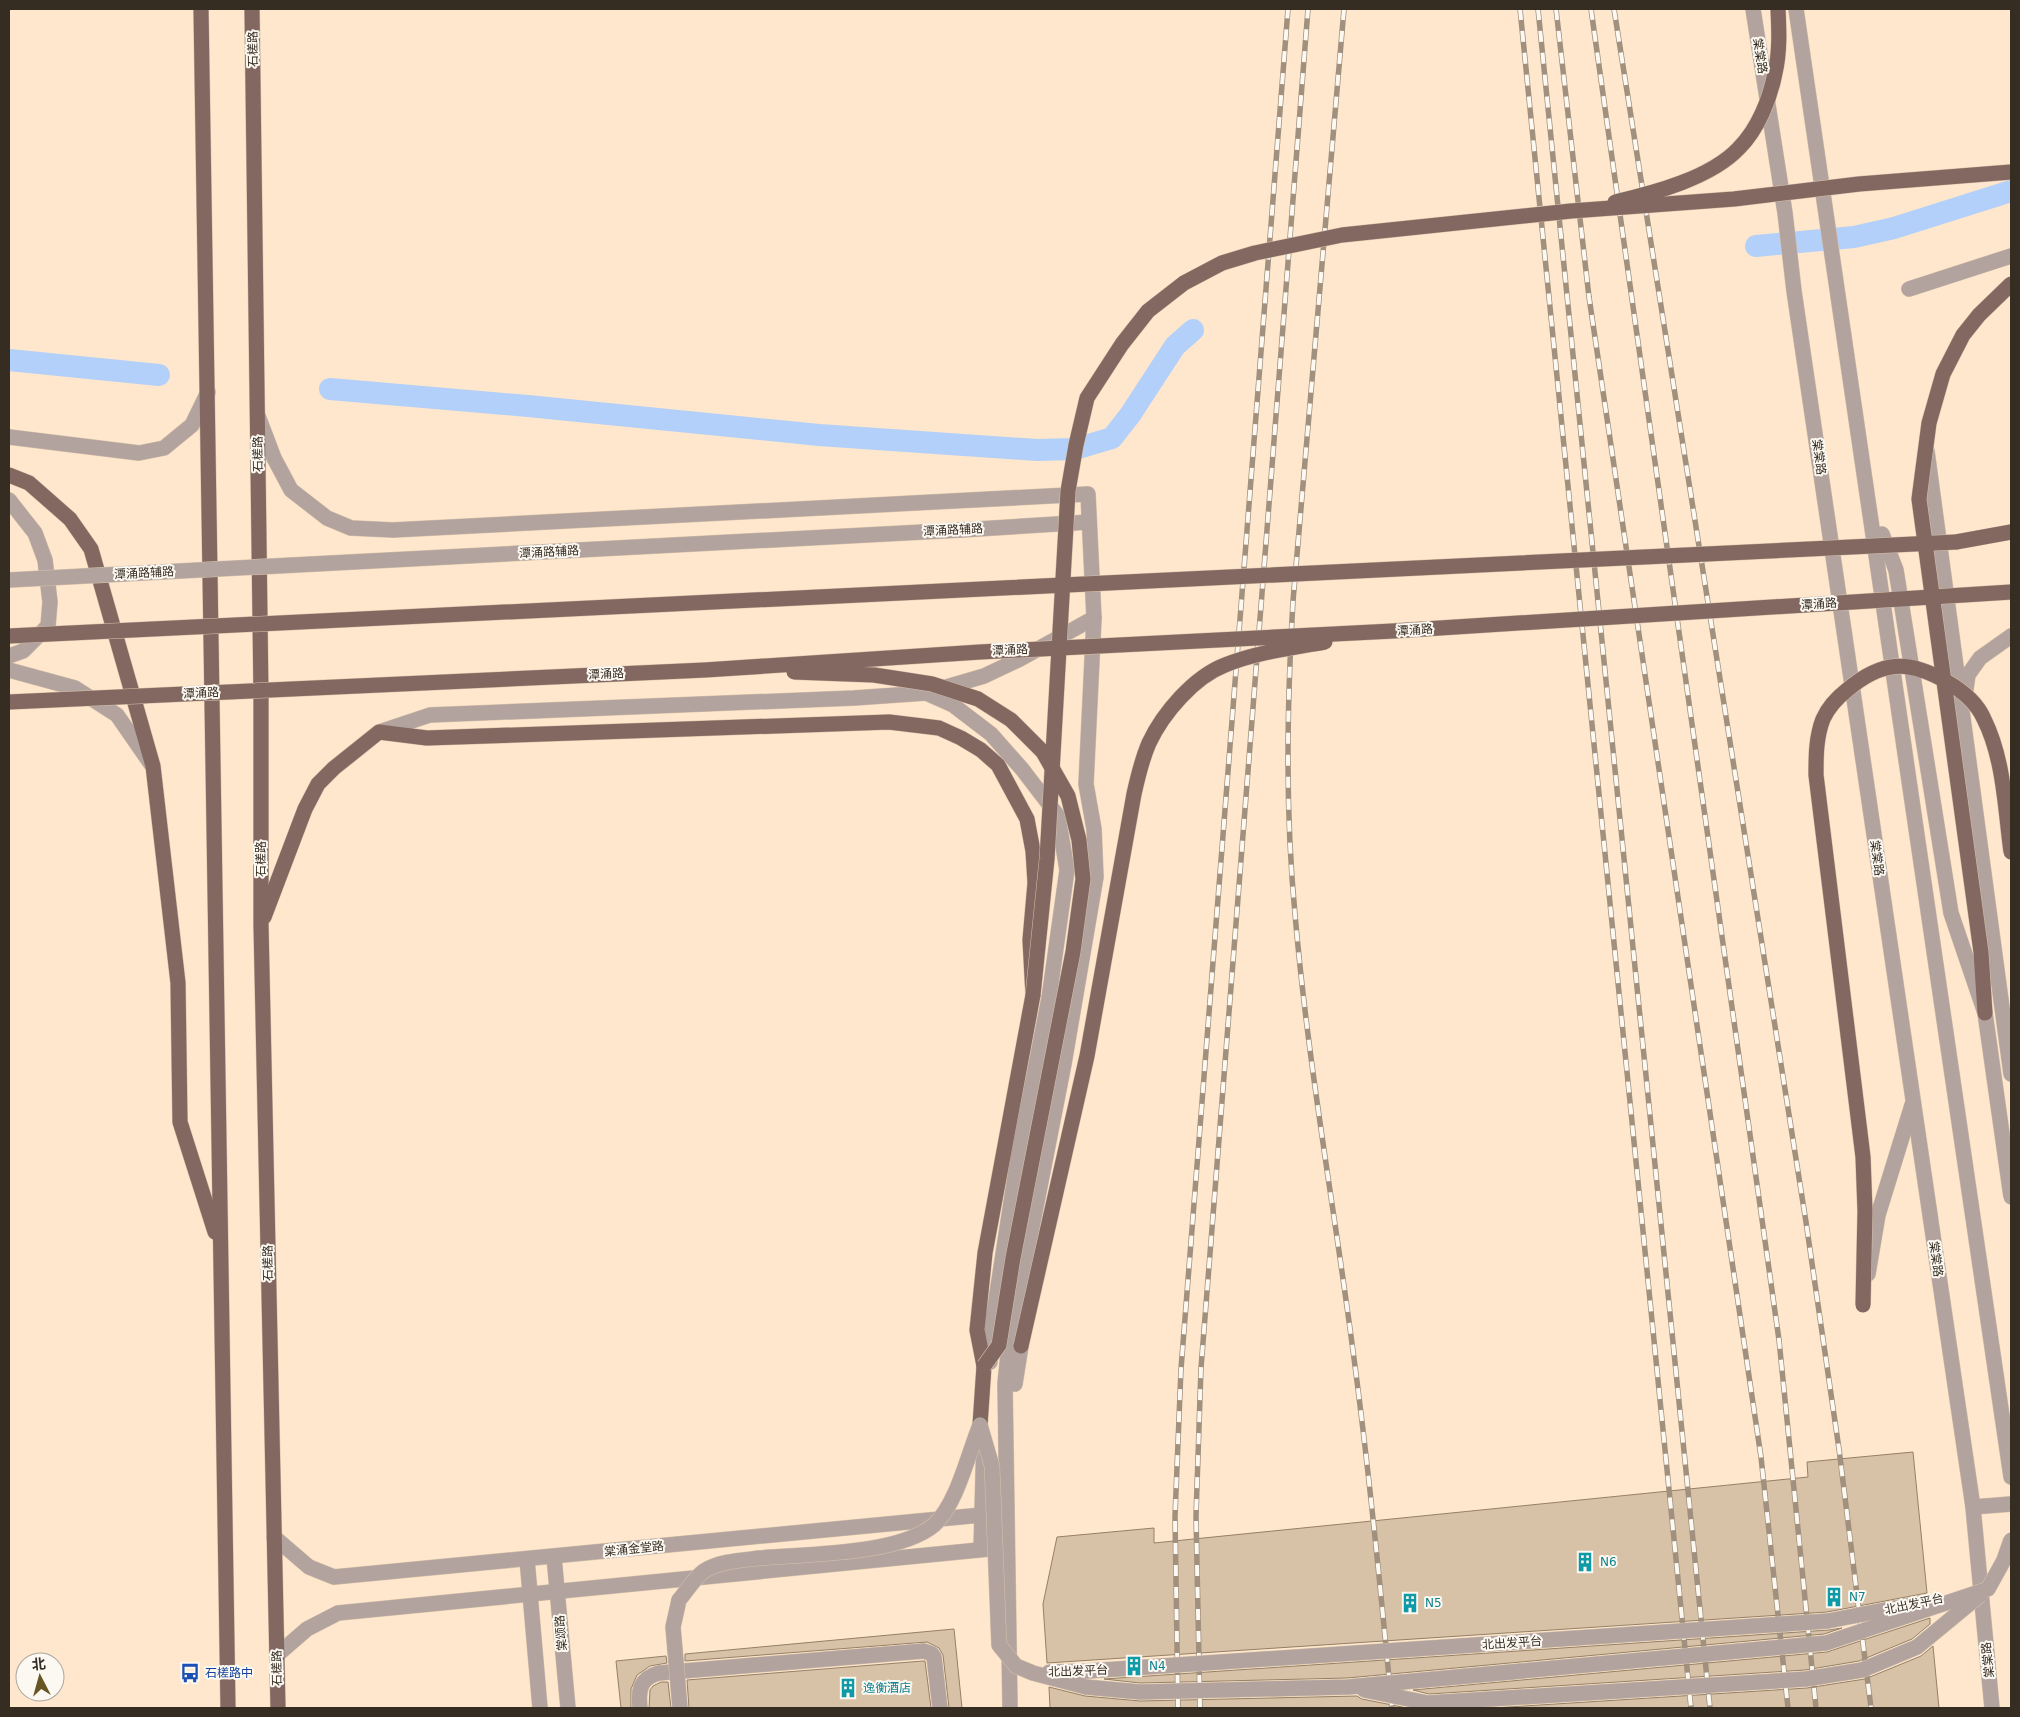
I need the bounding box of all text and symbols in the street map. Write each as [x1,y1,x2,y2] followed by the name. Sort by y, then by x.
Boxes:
[246,31,260,67] street label: 石槎路
[1750,37,1770,75] street label: 棠棠路
[251,436,265,472] street label: 石槎路
[1810,438,1828,476] street label: 棠棠路
[923,521,983,539] street label: 潭涌路辅路
[519,543,579,561] street label: 潭涌路辅路
[114,564,174,582] street label: 潭涌路辅路
[1801,596,1837,612] street label: 潭涌路
[1397,622,1433,638] street label: 潭涌路
[992,642,1028,658] street label: 潭涌路
[588,666,624,682] street label: 潭涌路
[183,685,219,701] street label: 潭涌路
[1868,839,1886,877] street label: 棠棠路
[254,841,268,877] street label: 石槎路
[1927,1240,1945,1278] street label: 棠棠路
[261,1245,275,1281] street label: 石槎路
[603,1539,665,1559] street label: 棠涌金堂路
[1574,1551,1596,1573] building icon: N6
[1600,1555,1617,1569] place label: N6
[1823,1586,1845,1608] building icon: N7
[1849,1590,1866,1604] place label: N7
[1883,1591,1945,1617] street label: 北出发平台
[1399,1592,1421,1614] building icon: N5
[1425,1596,1442,1610] place label: N5
[552,1614,570,1652] street label: 棠颂路
[1482,1634,1542,1652] street label: 北出发平台
[1979,1641,1997,1679] street label: 棠棠路
[270,1650,284,1686] street label: 石槎路
[15,1652,65,1702] north arrow
[31,1655,46,1673] text: 北
[1123,1655,1145,1677] building icon: N4
[1149,1659,1166,1673] place label: N4
[179,1662,201,1684] bus stop icon: 石槎路中
[1048,1663,1108,1679] street label: 北出发平台
[205,1666,253,1680] place label: 石槎路中
[837,1677,859,1699] building icon: 逸衡酒店
[863,1681,911,1695] place label: 逸衡酒店

